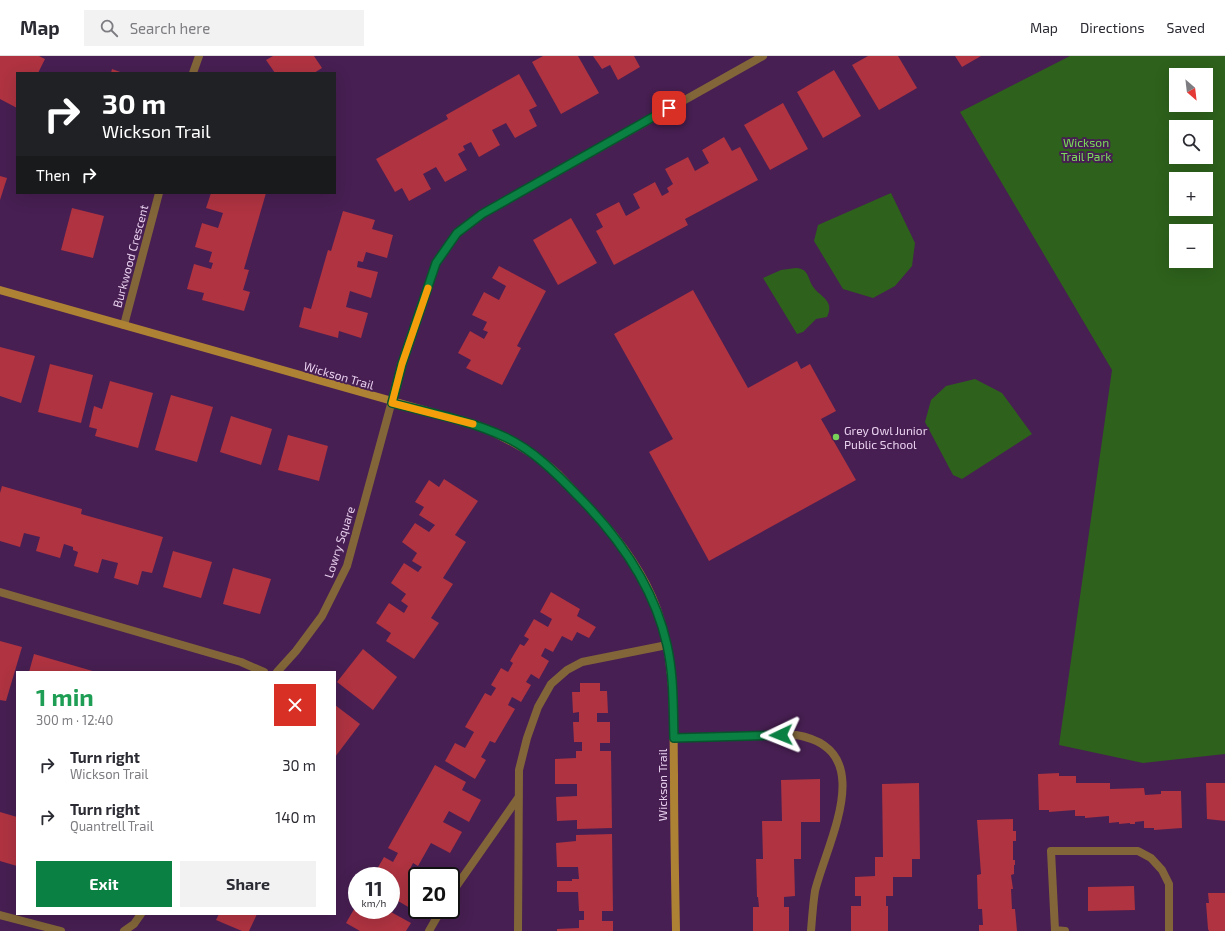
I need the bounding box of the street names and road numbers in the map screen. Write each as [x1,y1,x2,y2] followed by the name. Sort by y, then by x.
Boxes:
[110,203,151,309] street label: Burkwood Crescent
[302,358,376,392] street label: Wickson Trail
[321,504,357,580] street label: Lowry Square
[655,748,669,821] street label: Wickson Trail

